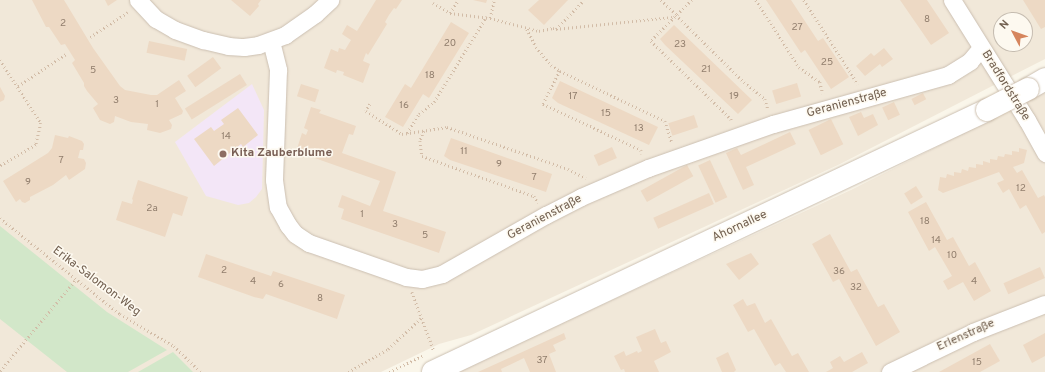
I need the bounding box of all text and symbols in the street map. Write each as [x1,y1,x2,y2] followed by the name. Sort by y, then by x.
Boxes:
[993,12,1033,52] north arrow
[924,14,930,26] house number: 8
[997,17,1013,32] text: N
[60,18,66,30] house number: 2
[791,22,803,34] house number: 27
[444,38,456,50] house number: 20
[674,39,686,51] house number: 23
[978,48,1032,124] street label: Bradfordstraße
[821,57,833,69] house number: 25
[701,64,711,76] house number: 21
[90,65,96,77] house number: 5
[425,70,435,82] house number: 18
[805,86,889,122] street label: Geranienstraße
[569,91,577,103] house number: 17
[729,91,739,103] house number: 19
[113,95,119,107] house number: 3
[155,99,159,111] house number: 1
[399,100,409,112] house number: 16
[601,108,611,120] house number: 15
[634,123,644,135] house number: 13
[221,131,231,143] house number: 14
[460,146,468,158] house number: 11
[231,147,332,161] place label: Kita Zauberblume
[218,149,228,159] marker: Kita Zauberblume
[58,155,64,167] house number: 7
[496,159,502,171] house number: 9
[531,172,537,184] house number: 7
[25,177,31,189] house number: 9
[1016,183,1026,195] house number: 12
[505,192,585,244] street label: Geranienstraße
[146,203,158,215] house number: 2a
[710,208,770,246] street label: Ahornallee
[360,209,364,221] house number: 1
[920,216,930,228] house number: 18
[392,219,398,231] house number: 3
[422,230,428,242] house number: 5
[931,235,941,247] house number: 14
[49,244,143,320] street label: Erika-Salomon-Weg
[947,250,957,262] house number: 10
[221,265,227,277] house number: 2
[833,266,845,278] house number: 36
[250,276,256,288] house number: 4
[971,276,977,288] house number: 4
[278,279,284,291] house number: 6
[850,282,862,294] house number: 32
[317,293,323,305] house number: 8
[935,317,997,355] street label: Erlenstraße
[536,355,548,367] house number: 37
[972,357,982,369] house number: 15

